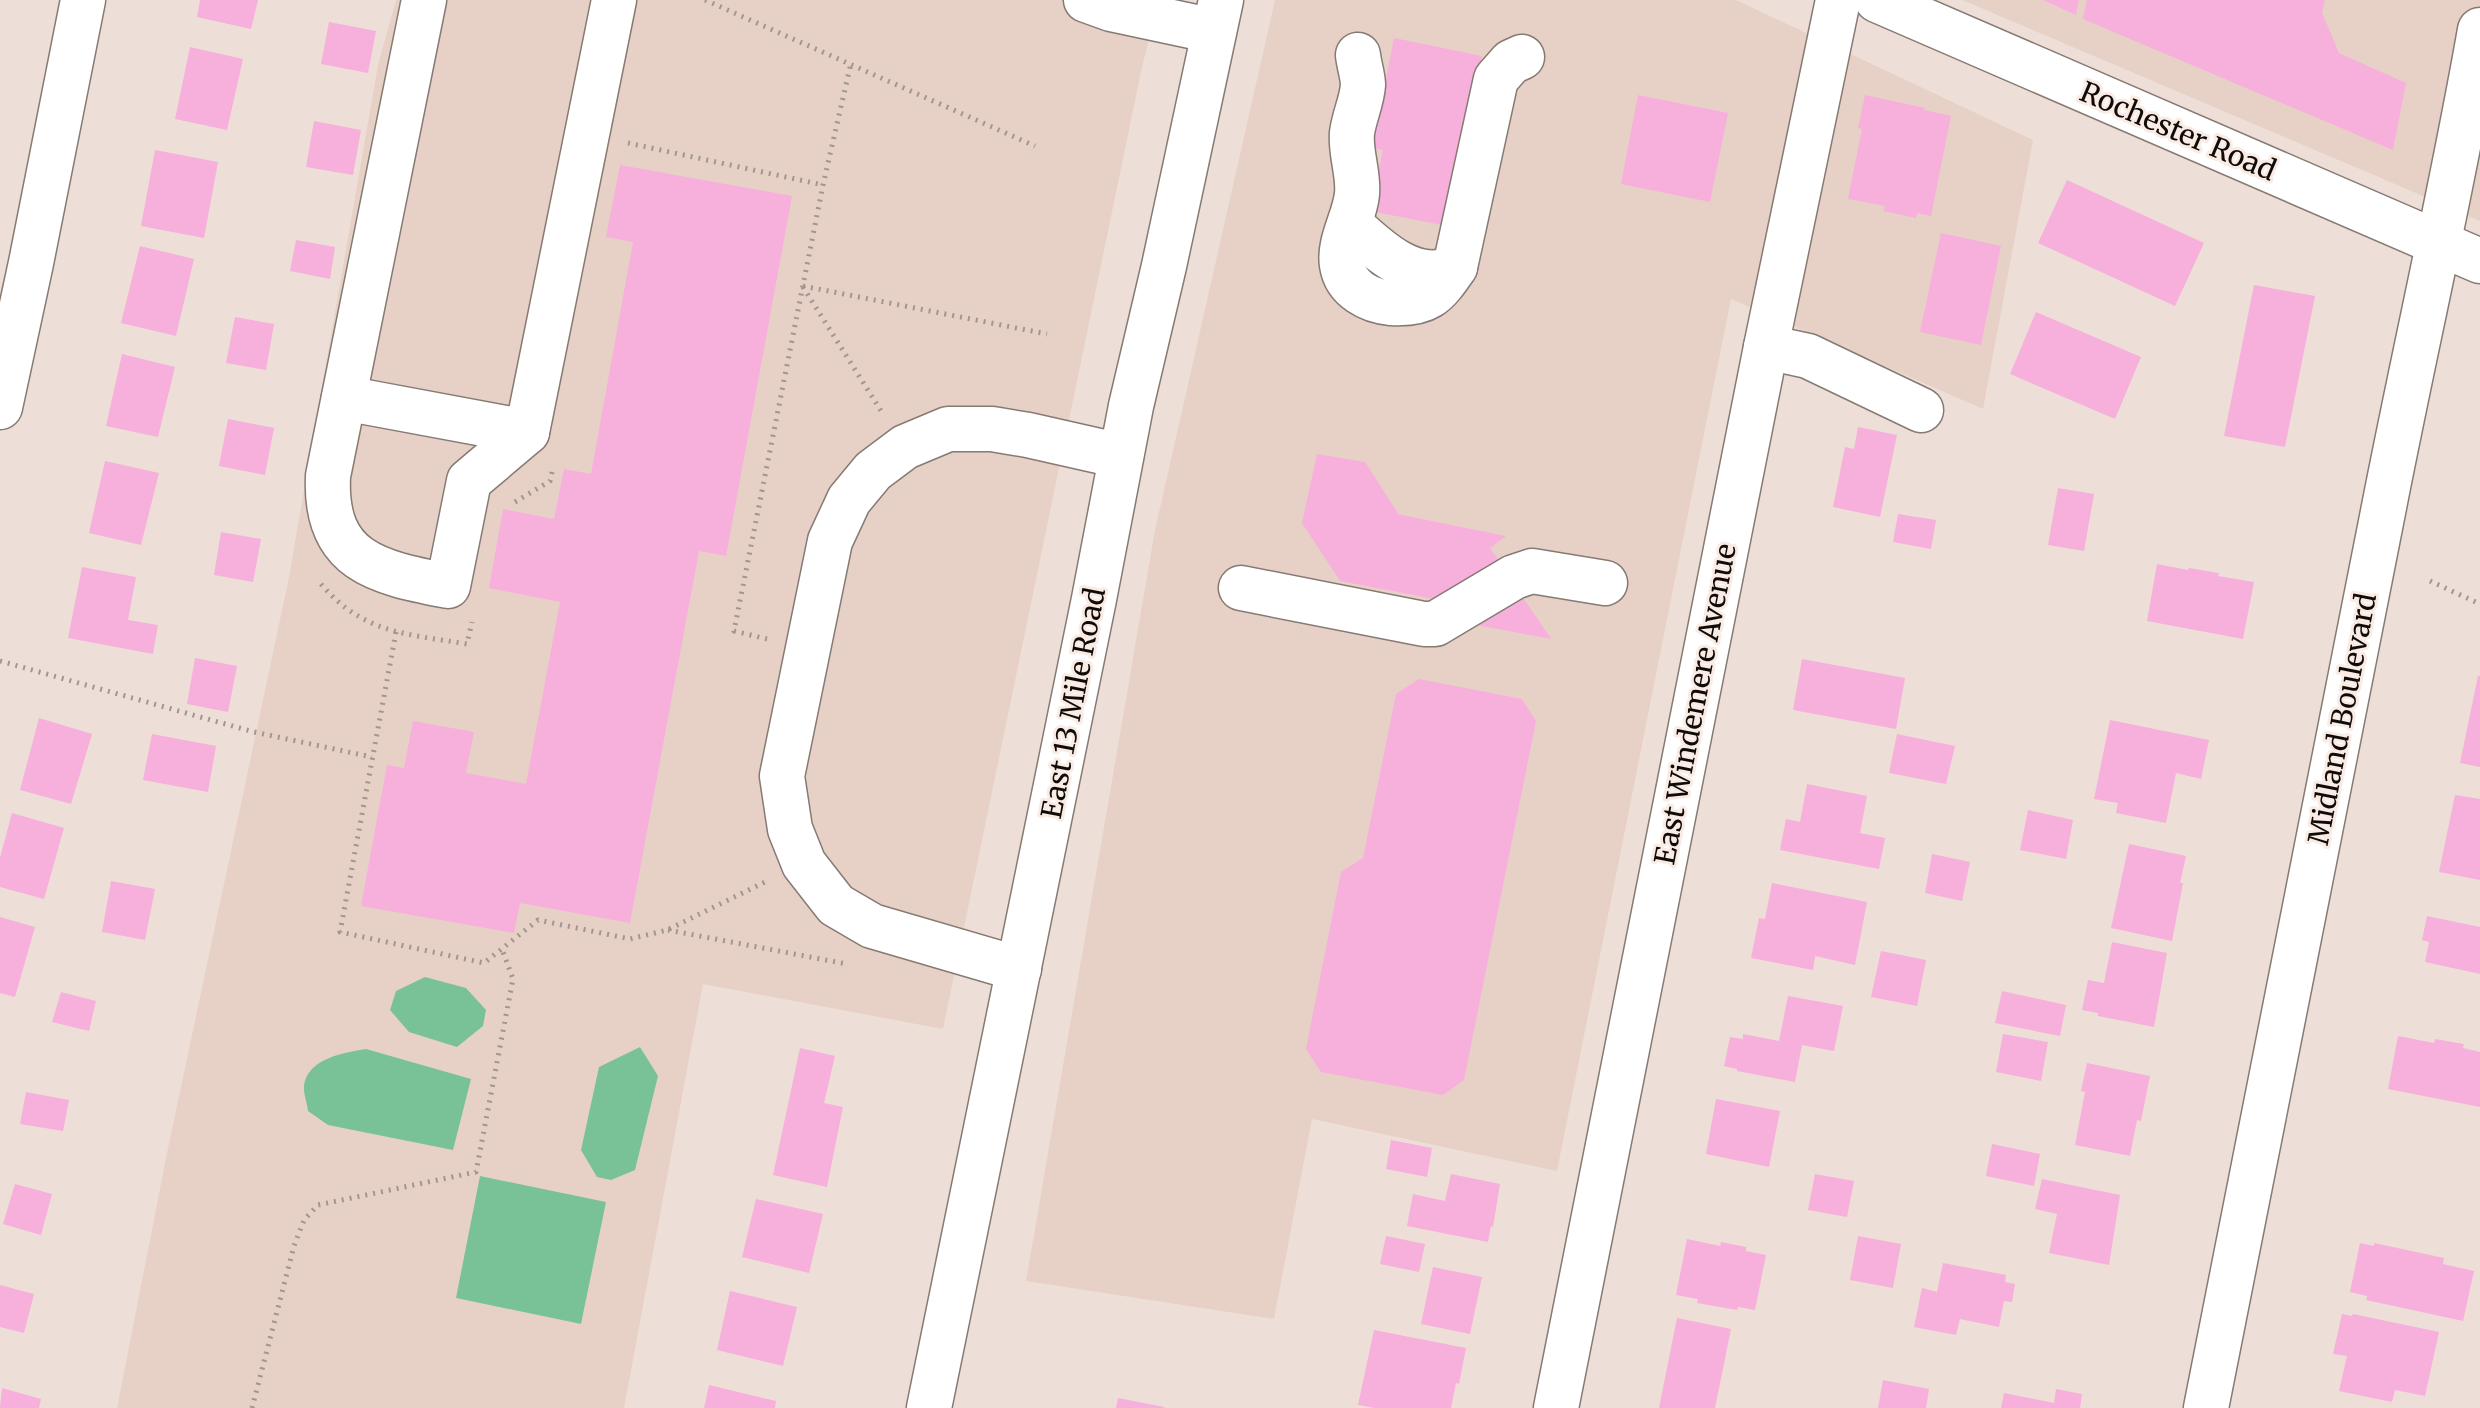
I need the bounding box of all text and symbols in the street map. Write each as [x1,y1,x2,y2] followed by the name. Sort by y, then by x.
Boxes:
[2075,74,2281,189] street label: Rochester Road
[1646,541,1744,867] street label: East Windemere Avenue
[1033,584,1113,821] street label: East 13 Mile Road
[2300,590,2384,848] street label: Midland Boulevard

